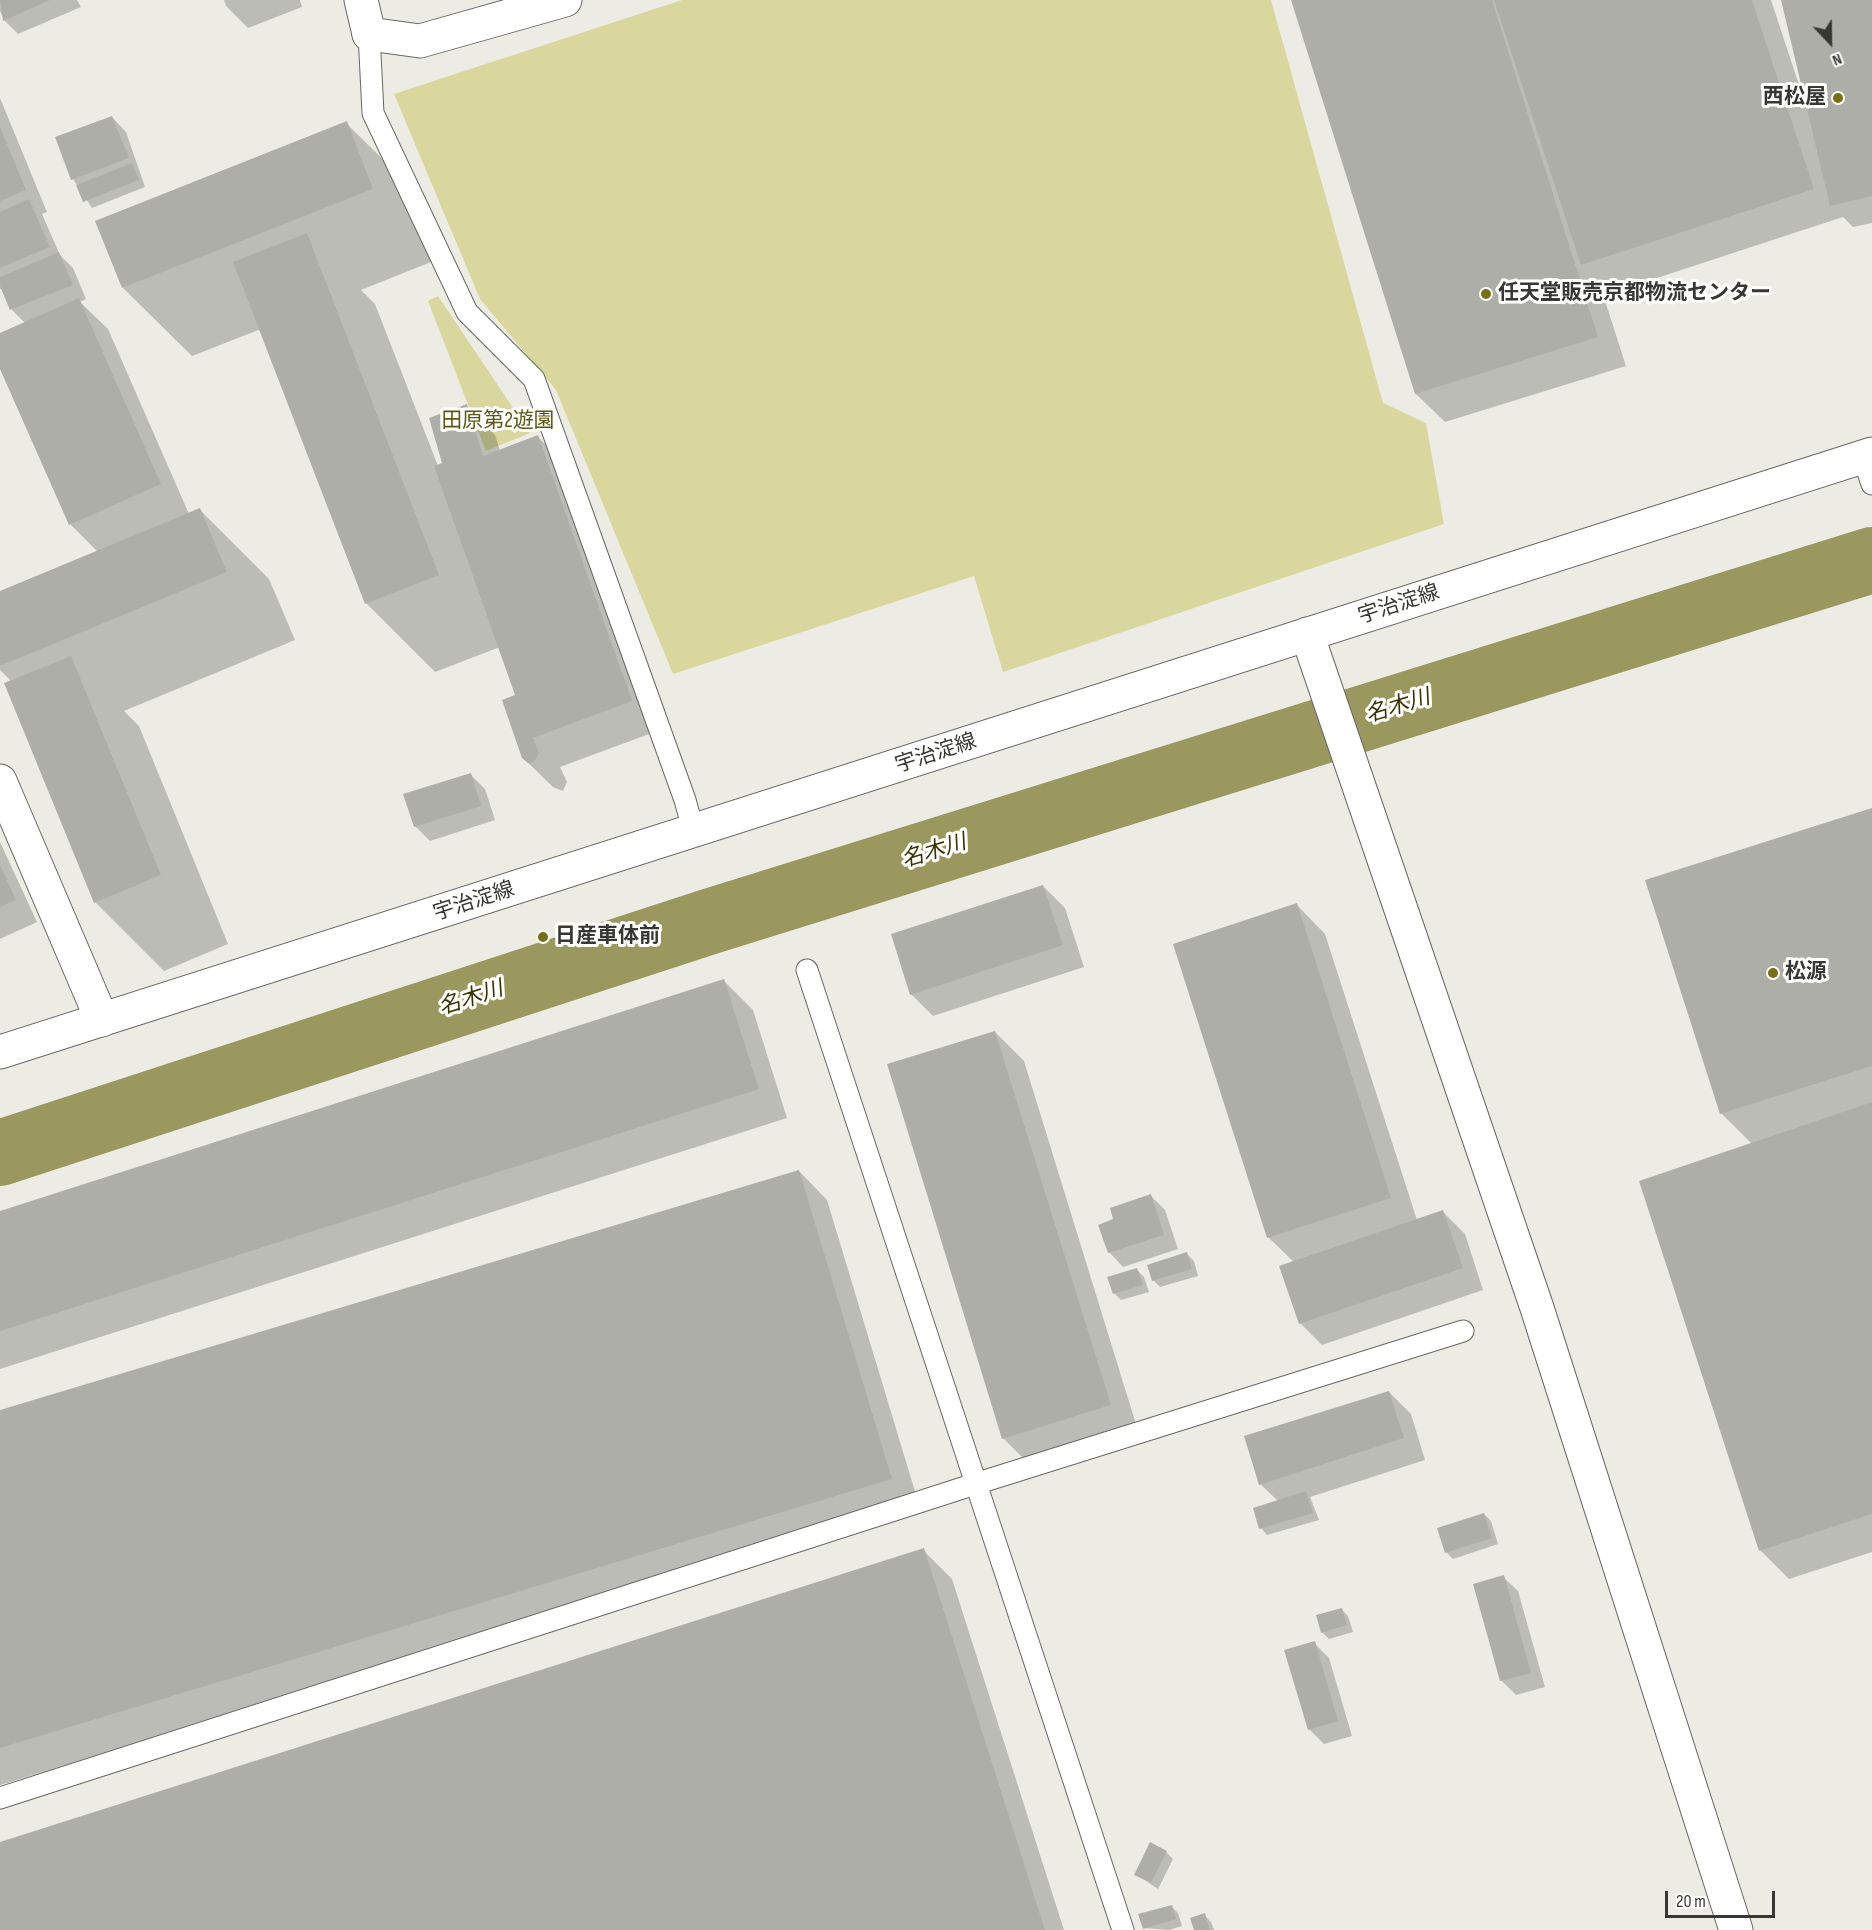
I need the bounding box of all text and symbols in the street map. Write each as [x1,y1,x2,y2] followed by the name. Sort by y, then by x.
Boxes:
[1800,12,1860,72] north arrow
[1829,49,1844,70] text: N
[1763,85,1826,111] place label: 西松屋
[1831,91,1845,105] marker: 西松屋
[1498,281,1771,307] place label: 任天堂販売京都物流センター
[1479,287,1493,301] marker: 任天堂販売京都物流センター
[441,409,555,435] park label: 田原第2遊園
[1355,580,1443,630] street label: 宇治淀線
[1363,685,1433,729] water label: 名木川
[892,729,980,779] street label: 宇治淀線
[899,830,969,874] water label: 名木川
[430,877,518,927] street label: 宇治淀線
[555,924,660,950] place label: 日産車体前
[536,930,550,944] marker: 日産車体前
[1785,960,1827,986] place label: 松源
[1766,966,1780,980] marker: 松源
[436,976,506,1022] water label: 名木川
[1668,1879,1778,1917] scale bar
[1676,1891,1706,1912] text: 20 m

